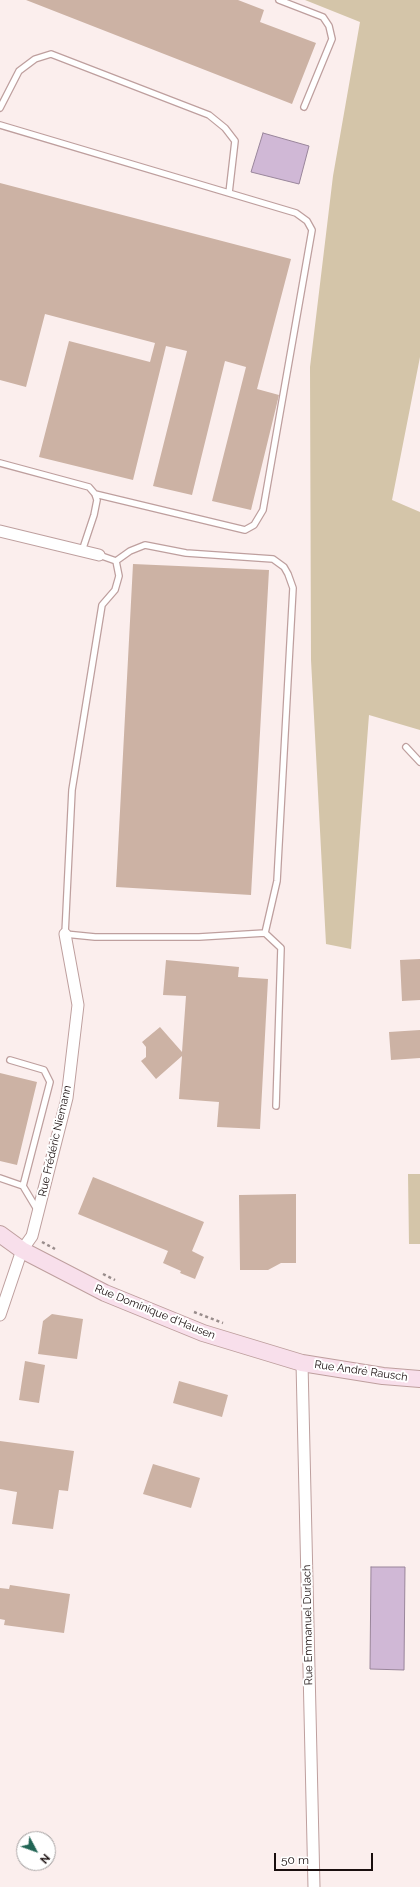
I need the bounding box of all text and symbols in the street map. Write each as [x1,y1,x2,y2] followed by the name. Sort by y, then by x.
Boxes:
[36,1084,74,1198] street label: Rue Frédéric Niemann
[93,1282,217,1342] street label: Rue Dominique d'Hausen
[314,1358,408,1384] street label: Rue André Rausch
[300,1565,316,1685] street label: Rue Emmanuel Durlach
[16,1831,56,1871] north arrow
[276,1845,375,1871] scale bar
[37,1851,52,1866] text: N
[281,1853,309,1867] text: 50 m

